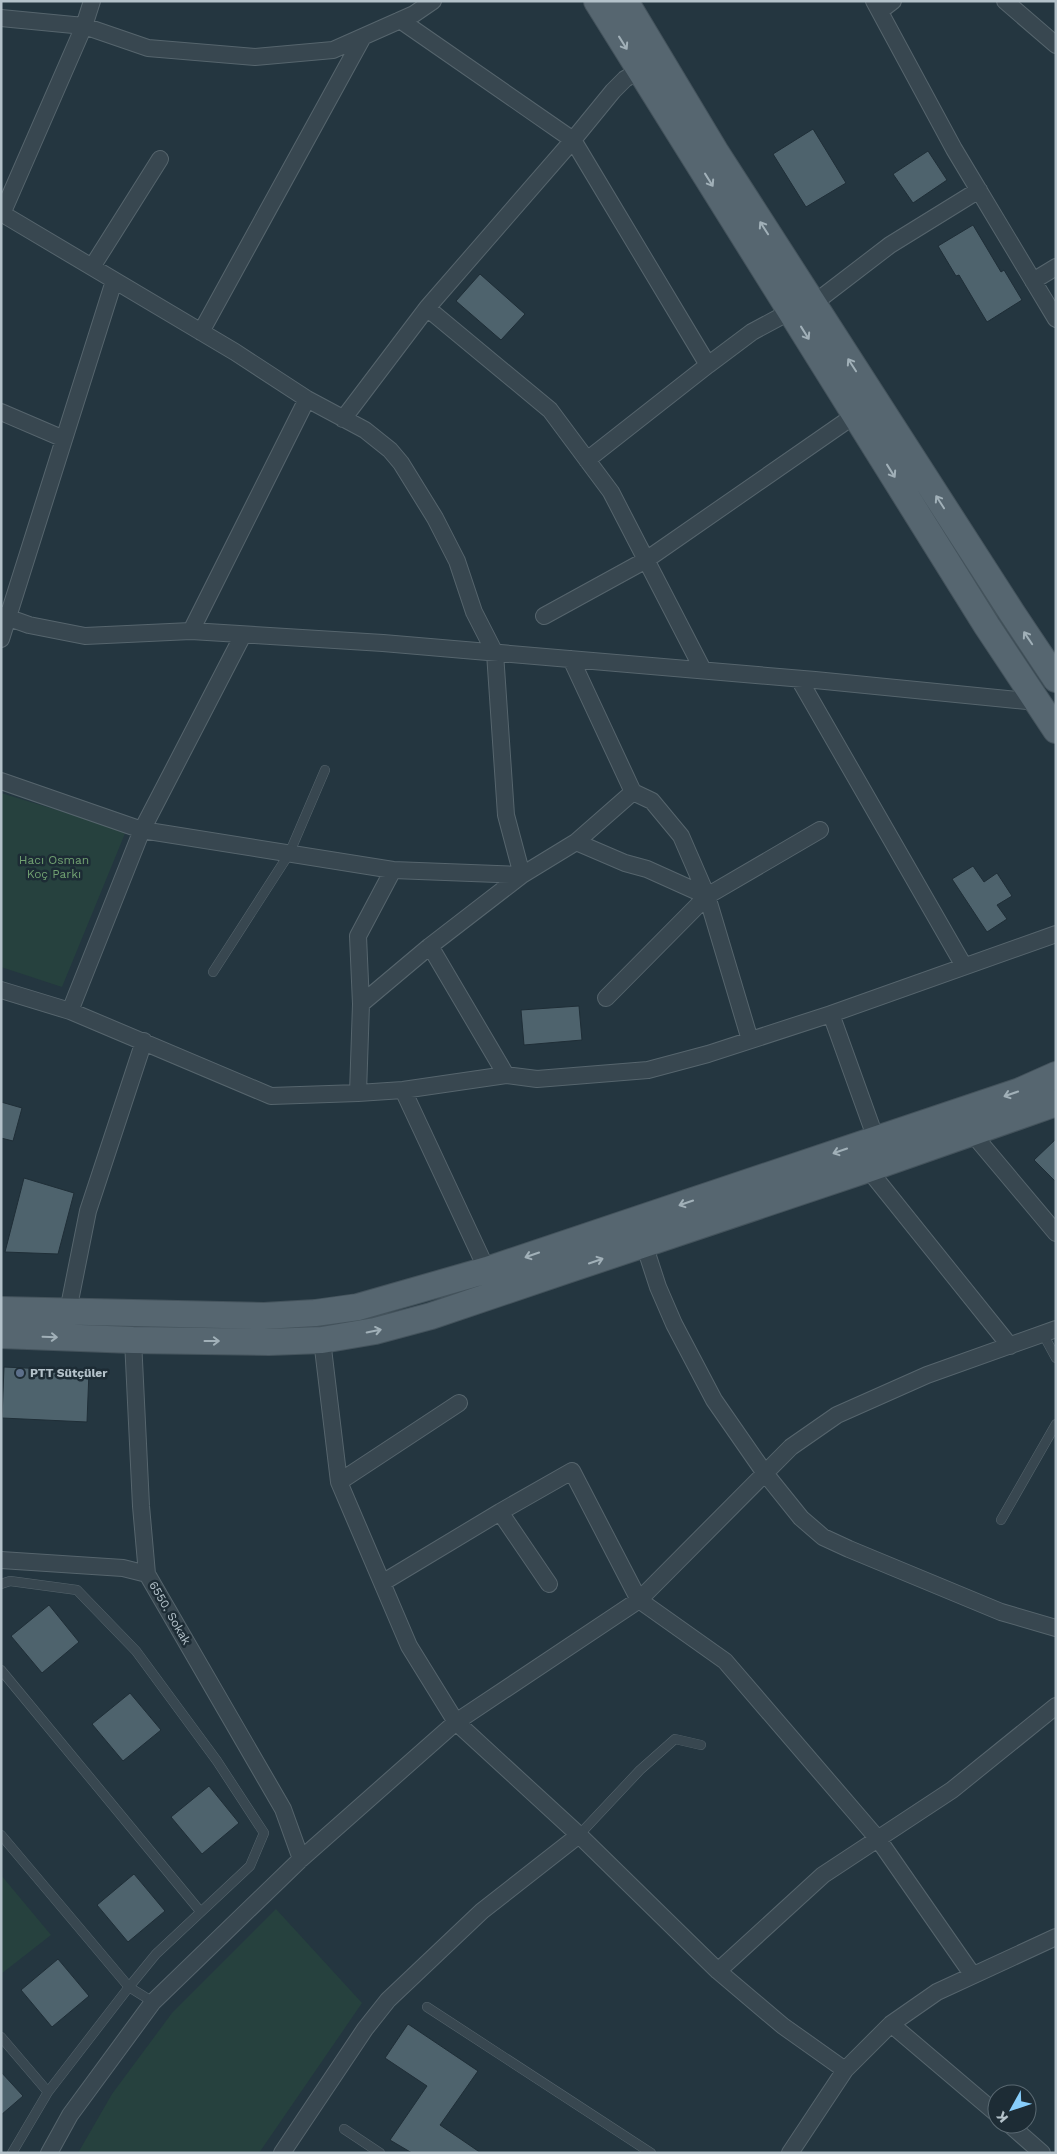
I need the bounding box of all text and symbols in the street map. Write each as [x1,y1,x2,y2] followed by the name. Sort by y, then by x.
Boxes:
[619,35,629,49] one-way arrow
[705,173,715,187] one-way arrow
[759,222,769,236] one-way arrow
[800,326,810,340] one-way arrow
[847,358,858,372] one-way arrow
[885,464,896,478] one-way arrow
[935,495,945,509] one-way arrow
[1023,631,1034,645] one-way arrow
[19,853,89,881] park label: Hacı Osman Koç Parkı
[1003,1090,1019,1099] one-way arrow
[833,1147,848,1156] one-way arrow
[679,1199,694,1208] one-way arrow
[524,1250,540,1260] one-way arrow
[587,1255,603,1265] one-way arrow
[366,1325,382,1335] one-way arrow
[42,1333,58,1342] one-way arrow
[204,1336,220,1346] one-way arrow
[30,1366,108,1380] place label: PTT Sütçüler
[14,1367,26,1379] marker: PTT Sütçüler
[146,1579,194,1647] street label: 6550. Sokak
[987,2084,1037,2134] north arrow
[993,2108,1011,2126] text: K

